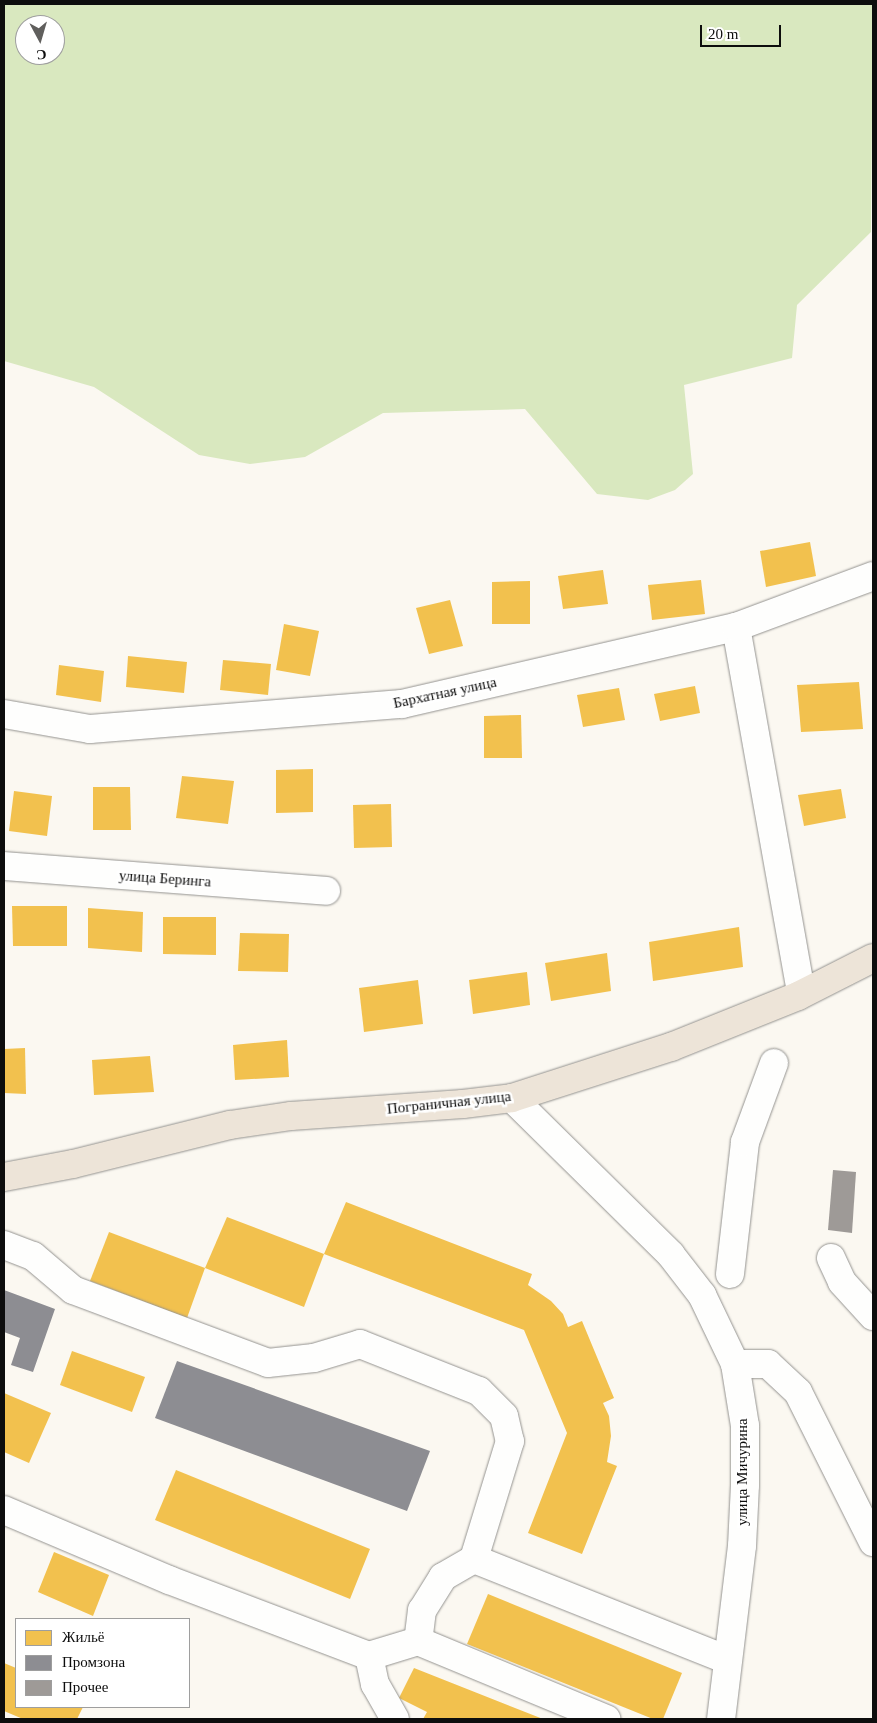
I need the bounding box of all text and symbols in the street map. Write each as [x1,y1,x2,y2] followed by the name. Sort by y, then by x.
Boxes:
[15,15,65,65] north arrow
[702,15,783,47] scale bar
[708,26,738,42] text: 20 m
[36,46,47,62] text: С
[392,673,498,713] street label: Бархатная улица
[118,867,212,891] street label: улица Беринга
[386,1088,512,1118] street label: Пограничная улица
[734,1418,752,1526] street label: улица Мичурина
[15,1618,190,1708] legend
[62,1629,104,1645] text: Жильё
[62,1654,125,1670] text: Промзона
[62,1679,108,1695] text: Прочее

